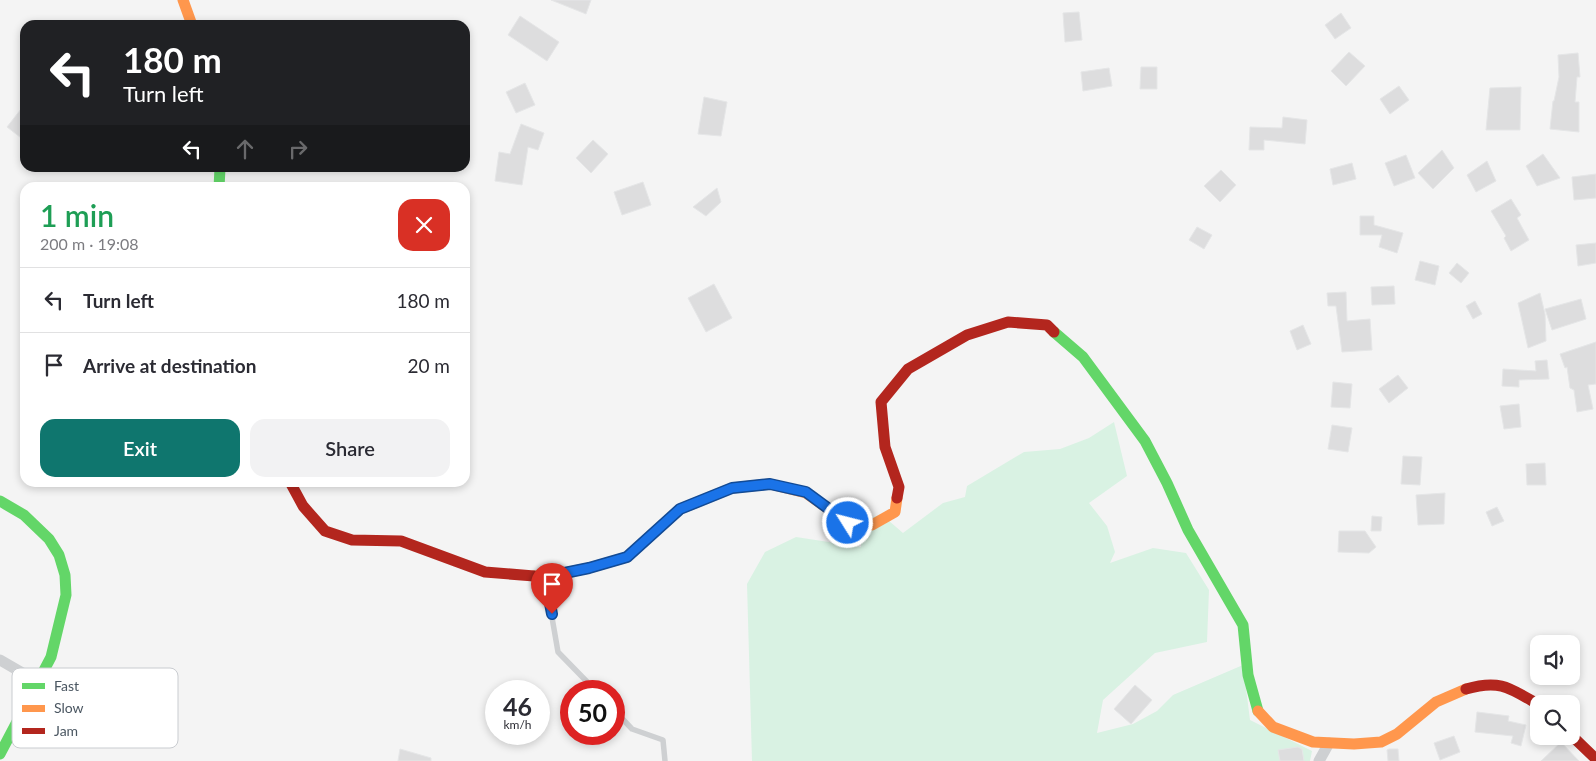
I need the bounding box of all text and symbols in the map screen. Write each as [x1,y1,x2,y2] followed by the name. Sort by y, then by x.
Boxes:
[123,38,222,80] text: 180 m
[40,40,105,105] icon: left
[123,80,204,107] text: Turn left
[178,135,206,163] icon: left
[231,135,259,163] icon: ahead
[284,135,312,163] icon: right
[40,197,114,233] text: 1 min
[398,199,450,251] button: close
[40,234,139,253] text: 200 m · 19:08
[40,286,68,314] icon: left
[83,289,154,312] text: Turn left
[396,289,450,312] text: 180 m
[40,351,68,379] icon: arrive
[83,354,256,377] text: Arrive at destination
[407,354,450,377] text: 20 m
[40,419,240,477] button: Exit
[250,419,450,477] button: Share
[821,496,873,548] position arrow
[531,563,573,614] pin
[538,570,566,598] icon: arrive
[1530,635,1580,745] map controls
[1530,635,1580,685] button: sound
[12,668,178,748] legend
[54,677,79,694] text: Fast
[560,680,625,745] speed limit sign: 50
[503,691,532,721] text: 46
[1530,695,1580,745] button: search
[54,699,84,716] text: Slow
[503,717,532,732] text: km/h
[54,722,78,739] text: Jam

